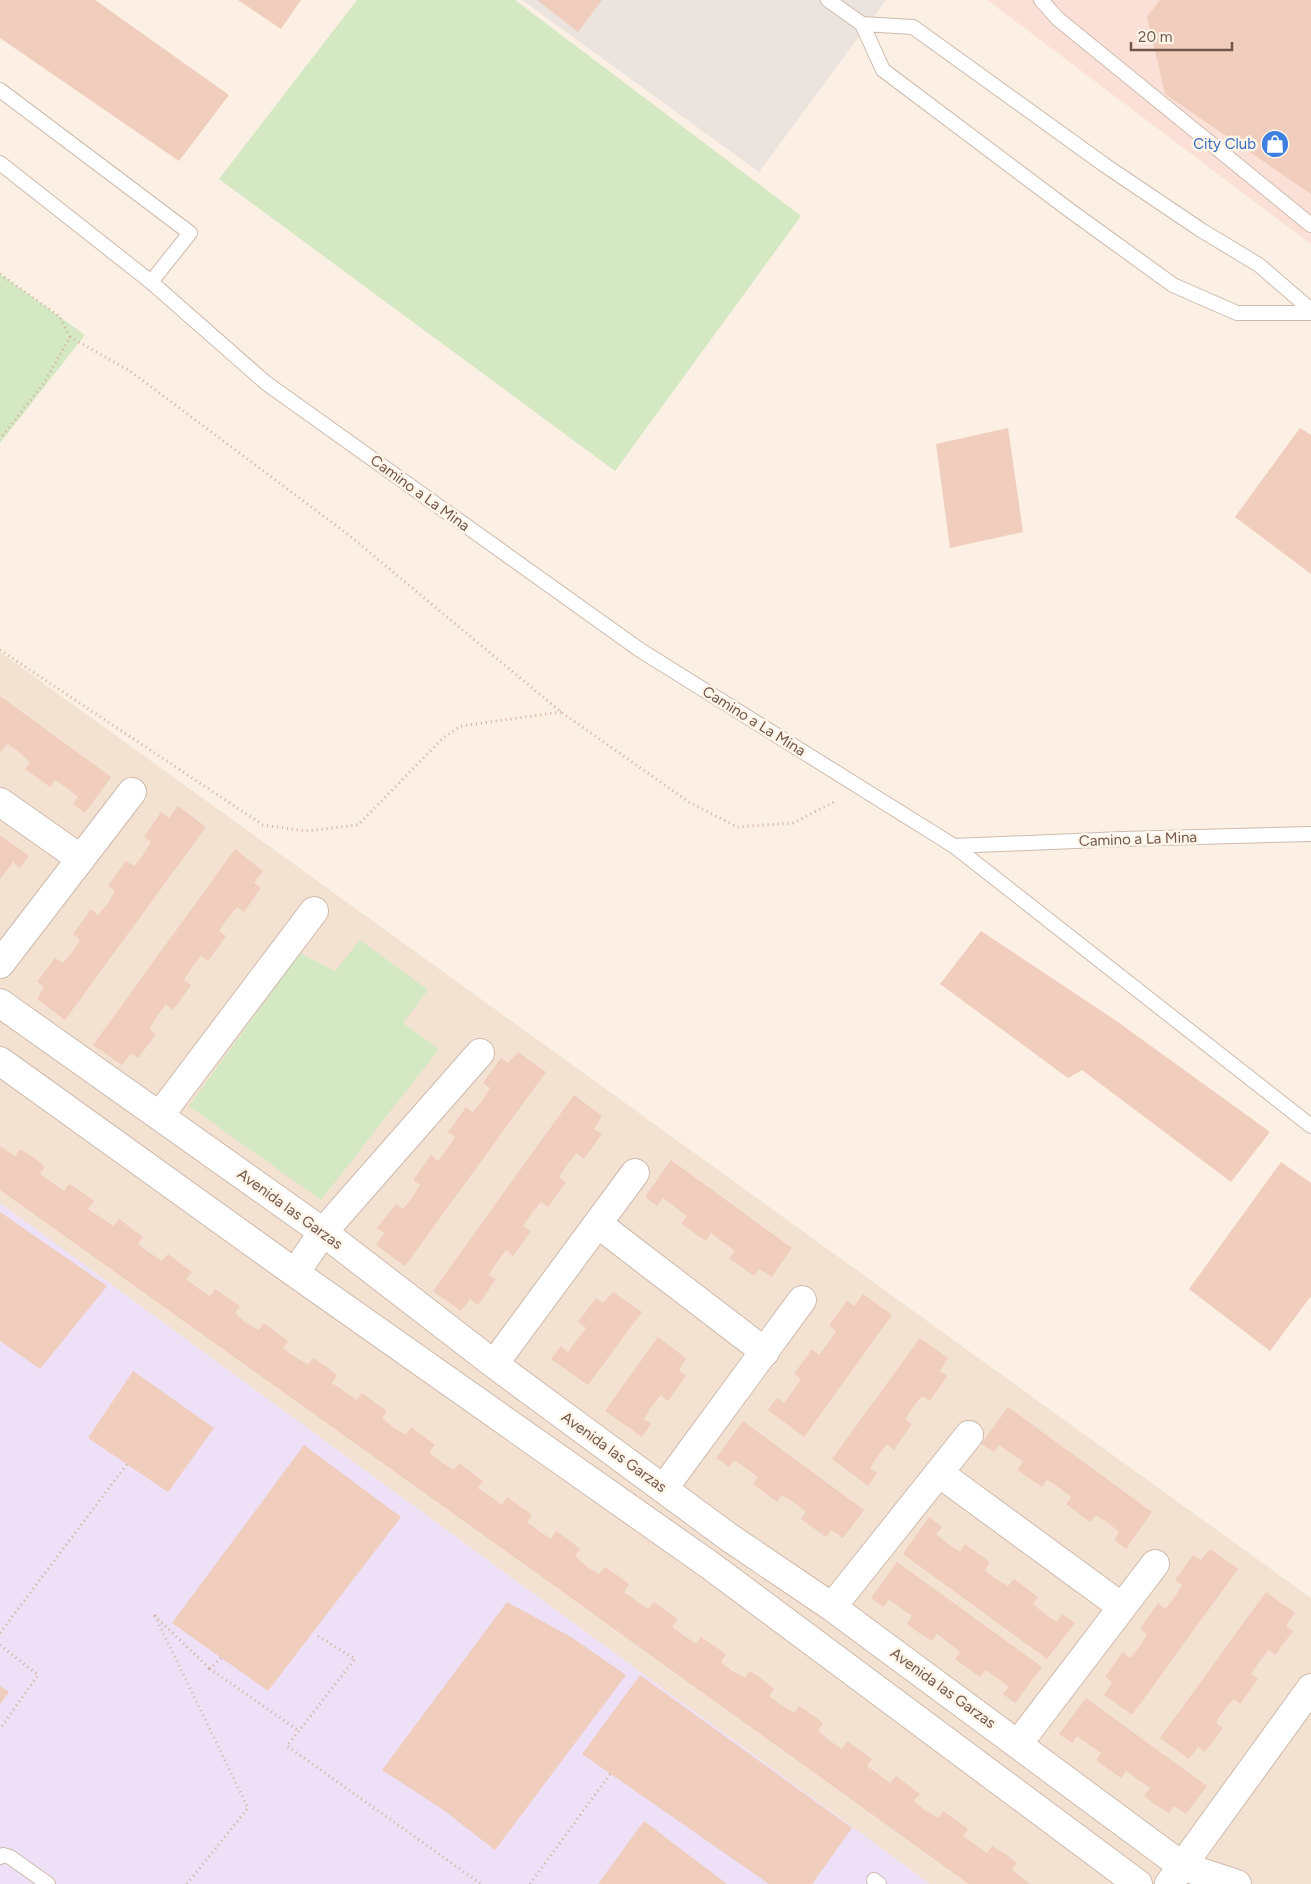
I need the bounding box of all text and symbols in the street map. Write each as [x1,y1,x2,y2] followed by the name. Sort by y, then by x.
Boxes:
[1131,20,1232,52] scale bar
[1138,28,1172,46] text: 20 m
[1260,129,1290,159] shop icon: City Club
[1193,135,1256,153] place label: City Club
[367,451,473,535] street label: Camino a La Mina
[699,682,809,760] street label: Camino a La Mina
[1079,828,1197,850] street label: Camino a La Mina
[234,1165,346,1253] street label: Avenida las Garzas
[558,1408,670,1496] street label: Avenida las Garzas
[887,1644,999,1732] street label: Avenida las Garzas

